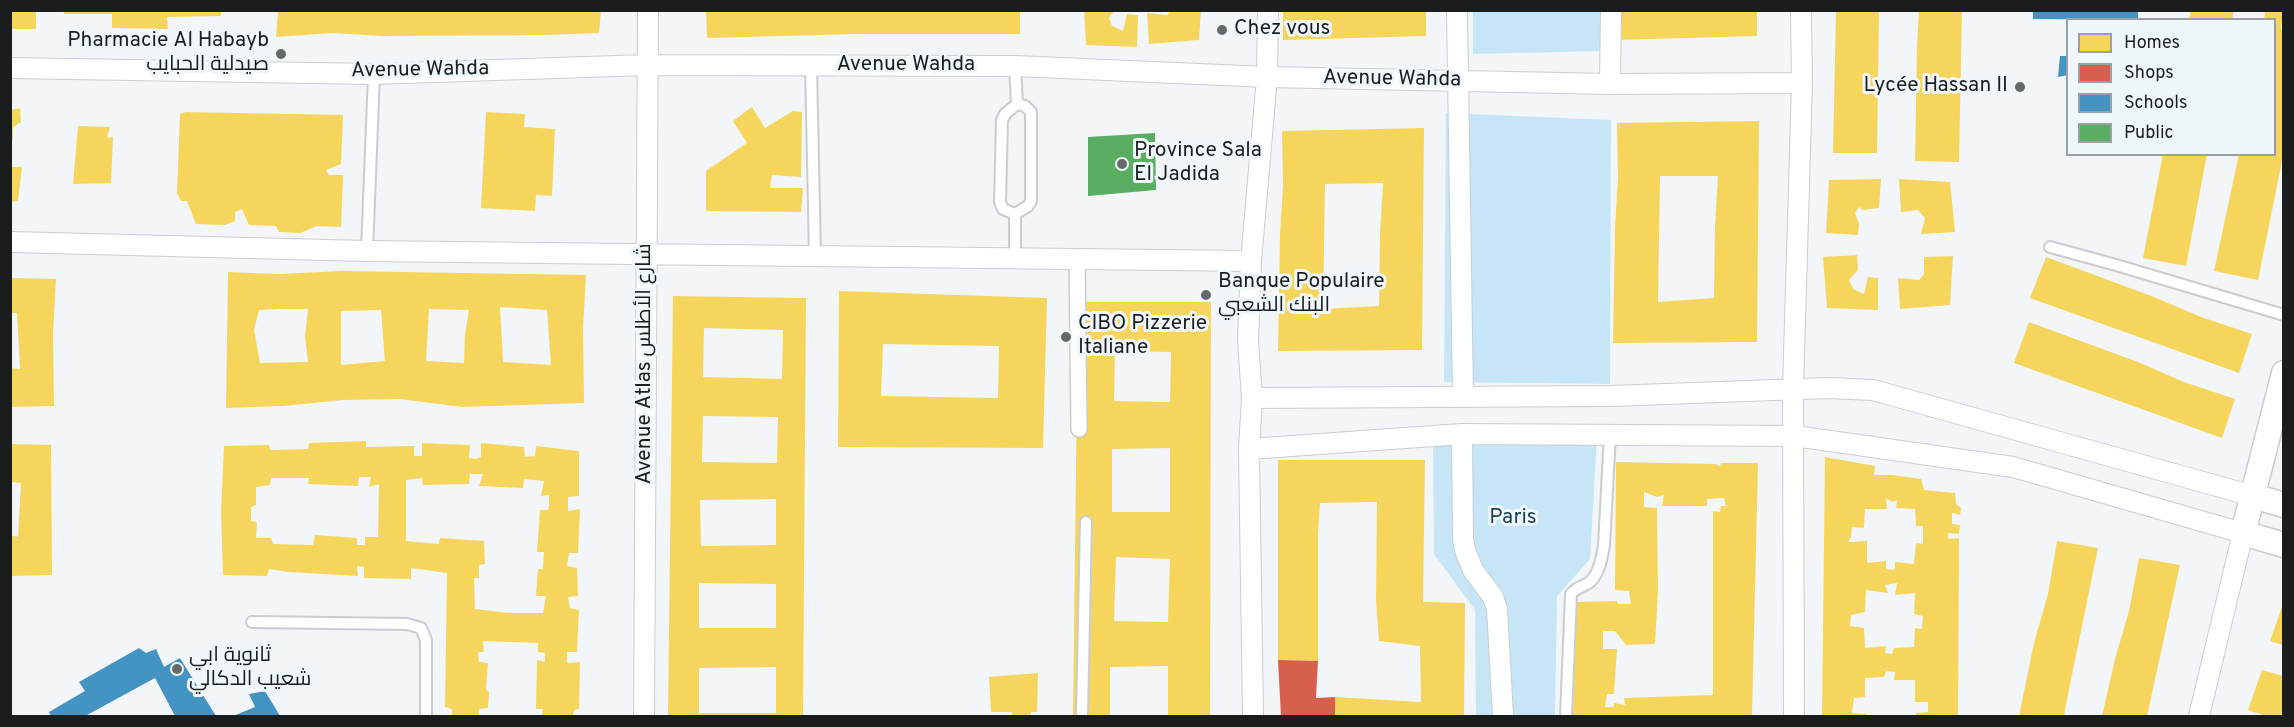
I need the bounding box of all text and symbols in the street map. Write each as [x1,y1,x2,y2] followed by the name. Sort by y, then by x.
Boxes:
[1234,17,1330,43] place label: Chez vous
[2066,18,2276,156] legend
[1215,23,1229,37] marker: Chez vous
[67,29,269,79] place label: Pharmacie Al Habayb صيدلية الحبايب
[2124,32,2180,55] text: Homes
[274,47,288,61] marker: Pharmacie Al Habayb صيدلية الحبايب
[837,53,975,79] street label: Avenue Wahda
[351,57,489,85] street label: Avenue Wahda
[2124,62,2174,85] text: Shops
[1323,66,1461,94] street label: Avenue Wahda
[1863,74,2008,100] place label: Lycée Hassan II
[2013,80,2027,94] marker: Lycée Hassan II
[2124,92,2187,115] text: Schools
[2124,122,2174,145] text: Public
[1134,139,1262,189] place label: Province Sala El Jadida
[1115,157,1129,171] marker: Province Sala El Jadida
[633,244,659,484] street label: Avenue Atlas شارع الأطلس
[1218,270,1385,320] place label: Banque Populaire البنك الشعبي
[1199,288,1213,302] marker: Banque Populaire البنك الشعبي
[1078,312,1207,362] place label: CIBO Pizzerie Italiane
[1059,330,1073,344] marker: CIBO Pizzerie Italiane
[1489,506,1537,532] park label: Paris
[189,644,311,694] place label: ثانوية ابي شعيب الدكالي
[170,662,184,676] marker: ثانوية ابي شعيب الدكالي

